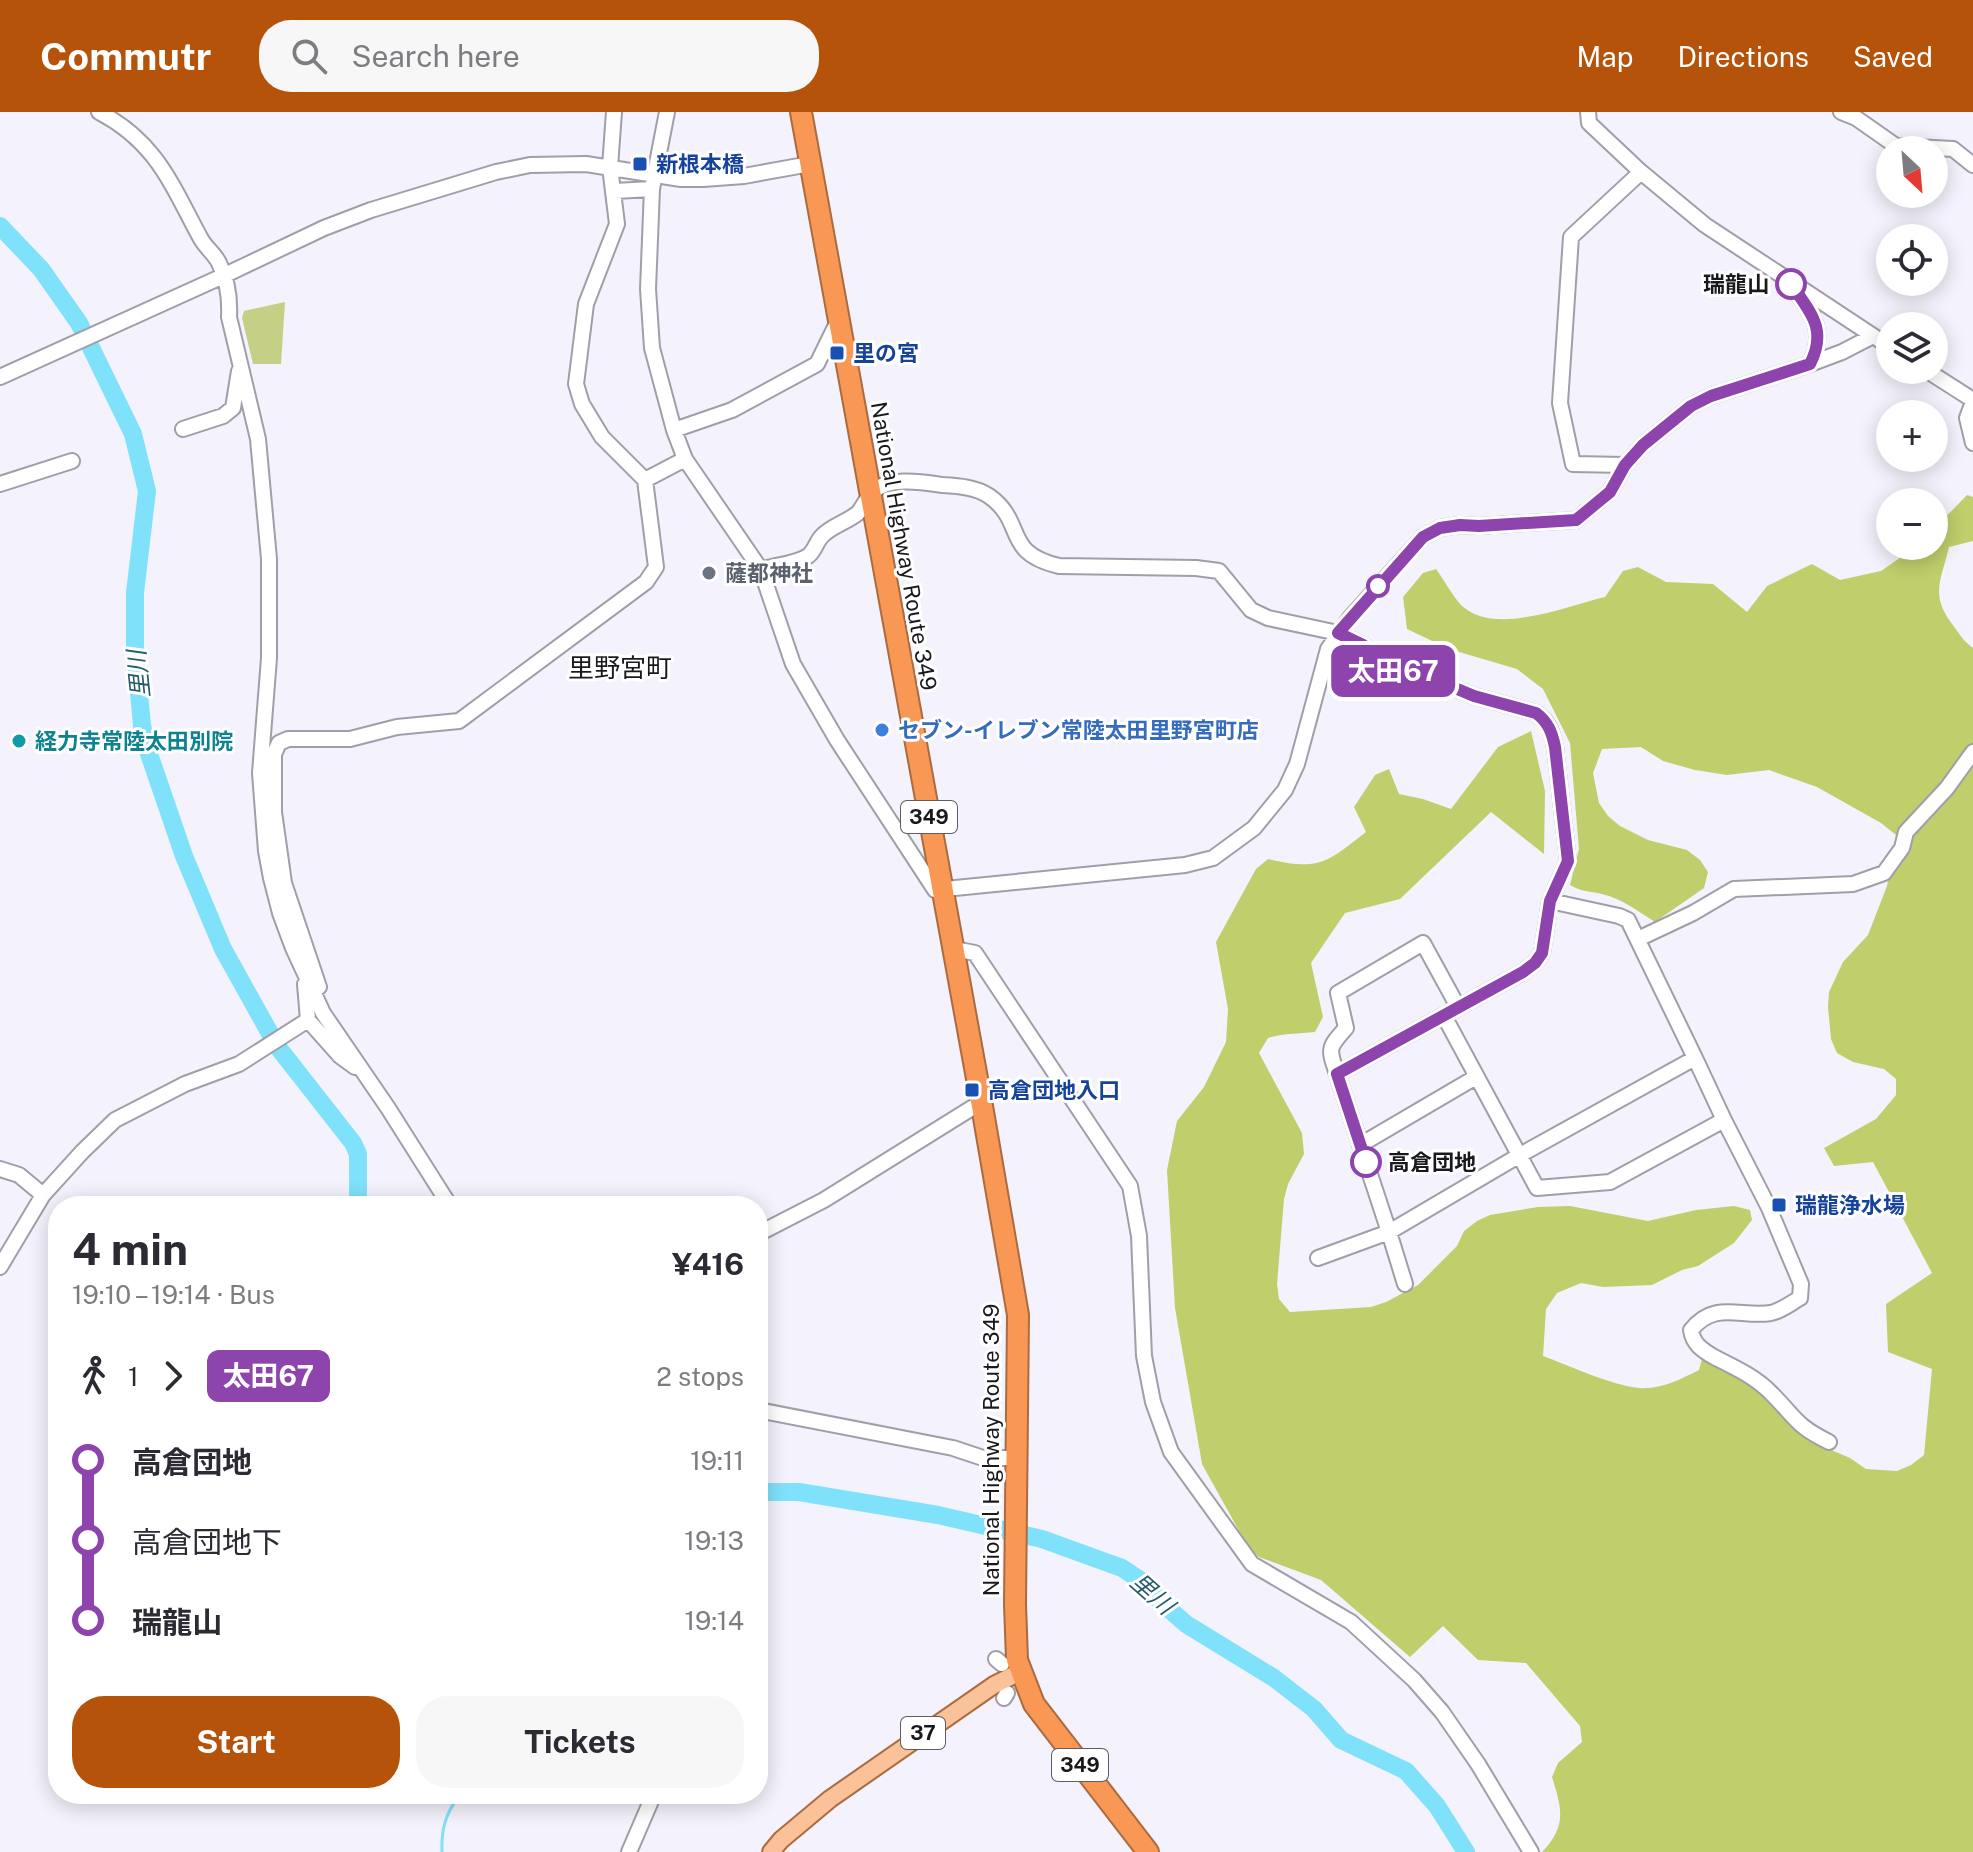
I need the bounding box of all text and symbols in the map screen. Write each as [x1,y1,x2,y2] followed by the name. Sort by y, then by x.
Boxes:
[259,20,819,92] search box
[40,34,211,79] text: Commutr
[287,34,331,78] icon: search
[351,38,520,74] text: Search here
[1577,40,1633,73] text: Map
[1677,40,1809,73] text: Directions
[1853,40,1933,73] text: Saved
[1876,136,1948,208] north arrow
[1876,136,1948,560] map controls
[656,151,744,177] place label: 新根本橋
[631,155,649,173] marker: 新根本橋
[1876,224,1948,296] button: locate
[1776,269,1806,299] marker: 瑞龍山
[1703,271,1769,297] place label: 瑞龍山
[1876,312,1948,384] button: layers
[853,340,919,366] place label: 里の宮
[828,344,846,362] marker: 里の宮
[866,400,942,692] street label: National Highway Route 349
[1876,400,1948,472] button: +
[1876,488,1948,560] button: −
[725,560,813,586] place label: 薩都神社
[700,564,718,582] marker: 薩都神社
[1367,575,1389,597] unlabelled marker
[1337,645,1449,697] line badge: 太田67
[121,646,154,699] water label: 里川
[568,652,672,683] district label: 里野宮町
[1347,654,1439,687] text: 太田67
[898,717,1259,743] place label: セブン-イレブン常陸太田里野宮町店
[873,721,891,739] marker: セブン-イレブン常陸太田里野宮町店
[35,728,233,754] place label: 経力寺常陸太田別院
[10,732,28,750] marker: 経力寺常陸太田別院
[901,801,957,833] road number: 349
[988,1077,1120,1103] place label: 高倉団地入口
[963,1081,981,1099] marker: 高倉団地入口
[1351,1147,1381,1177] marker: 高倉団地
[1388,1149,1476,1175] place label: 高倉団地
[1795,1192,1905,1218] place label: 瑞龍浄水場
[1770,1196,1788,1214] marker: 瑞龍浄水場
[72,1223,188,1275] text: 4 min
[672,1246,744,1282] text: ¥416
[72,1279,275,1310] text: 19:10 – 19:14 · Bus
[978,1304,1004,1596] street label: National Highway Route 349
[72,1354,116,1398] icon: walk
[151,1354,195,1398] icon: forward
[223,1359,314,1392] text: 太田67
[128,1361,139,1392] text: 1
[656,1361,744,1392] text: 2 stops
[132,1444,252,1480] text: 高倉団地
[690,1445,744,1476] text: 19:11
[132,1524,282,1560] text: 高倉団地下
[684,1525,744,1556] text: 19:13
[1125,1567,1182,1622] water label: 里川
[132,1604,222,1640] text: 瑞龍山
[684,1605,744,1636] text: 19:14
[72,1696,400,1788] button: Start
[416,1696,744,1788] button: Tickets
[901,1717,945,1749] road number: 37
[1052,1749,1108,1781] road number: 349

